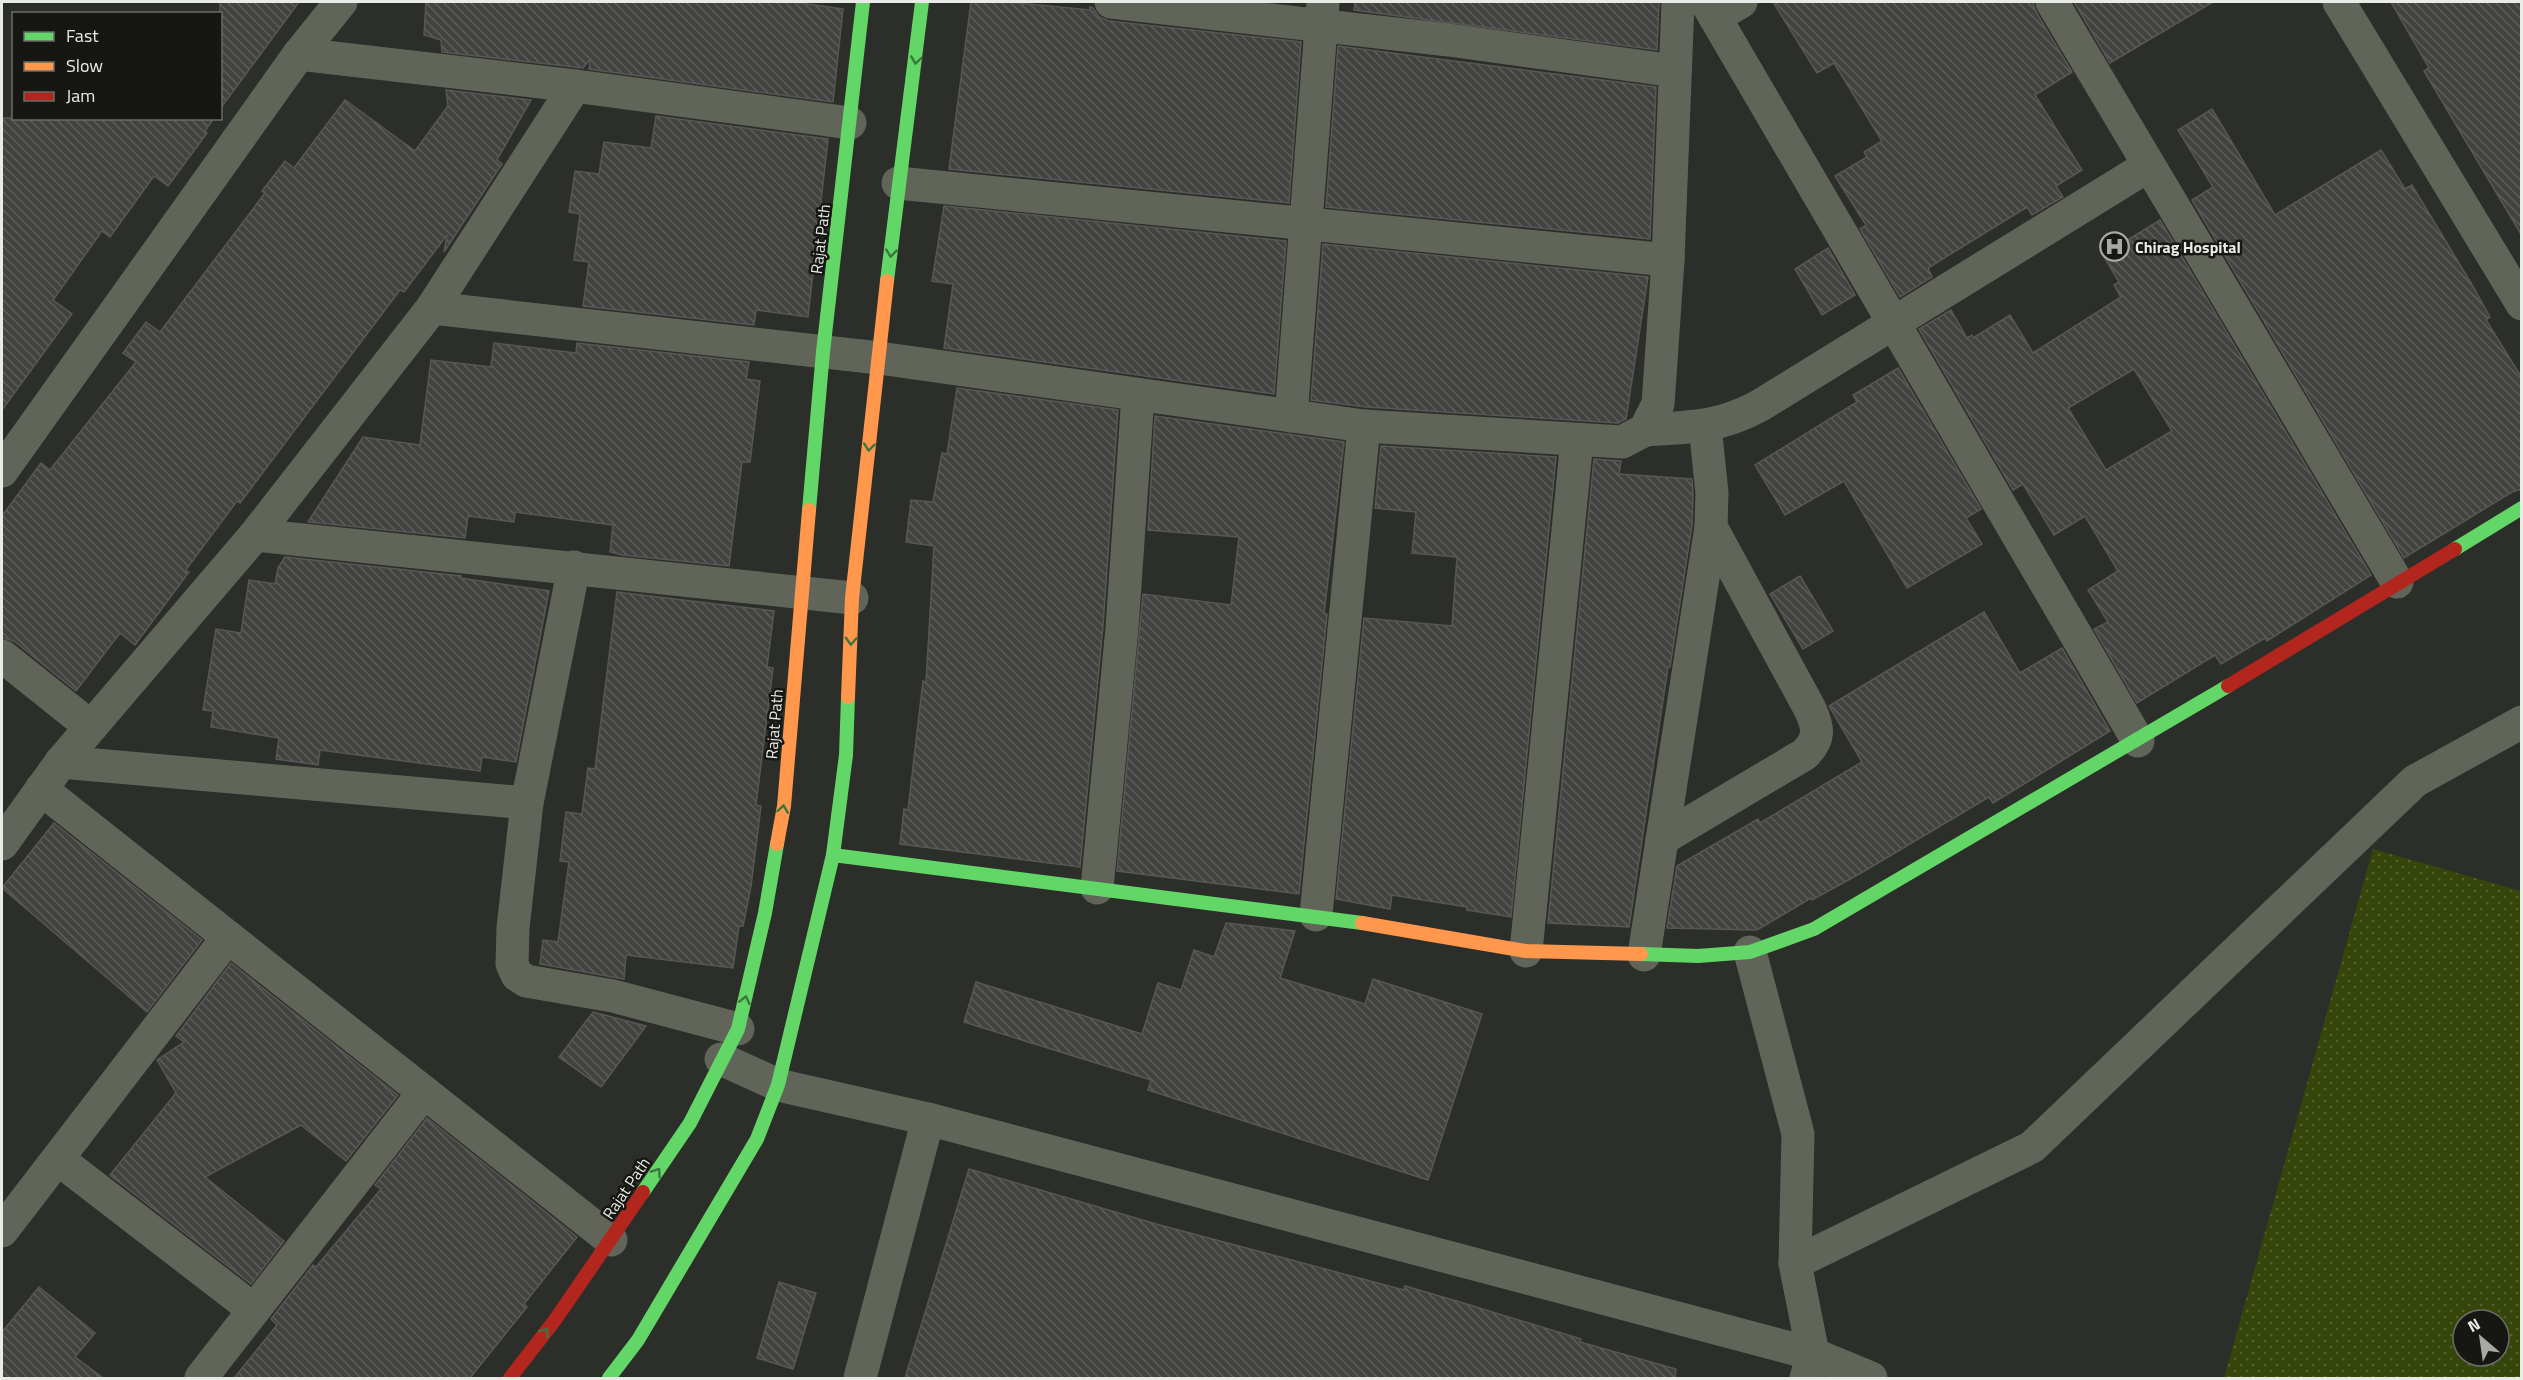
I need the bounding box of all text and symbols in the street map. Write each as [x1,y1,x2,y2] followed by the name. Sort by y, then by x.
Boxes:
[12,12,222,120] legend
[66,22,99,49] text: Fast
[66,52,103,79] text: Slow
[910,55,922,64] one-way arrow
[66,82,95,109] text: Jam
[804,203,836,275] street label: Rajat Path
[2098,231,2130,263] hospital icon: Chirag Hospital
[2135,235,2241,259] place label: Chirag Hospital
[885,248,897,258] one-way arrow
[863,442,876,451] one-way arrow
[844,636,857,645] one-way arrow
[759,688,789,760] street label: Rajat Path
[776,804,788,813] one-way arrow
[737,995,750,1005] one-way arrow
[596,1152,656,1224] street label: Rajat Path
[650,1168,661,1179] one-way arrow
[2451,1308,2511,1368] north arrow
[2463,1312,2484,1338] text: N
[538,1328,549,1339] one-way arrow

